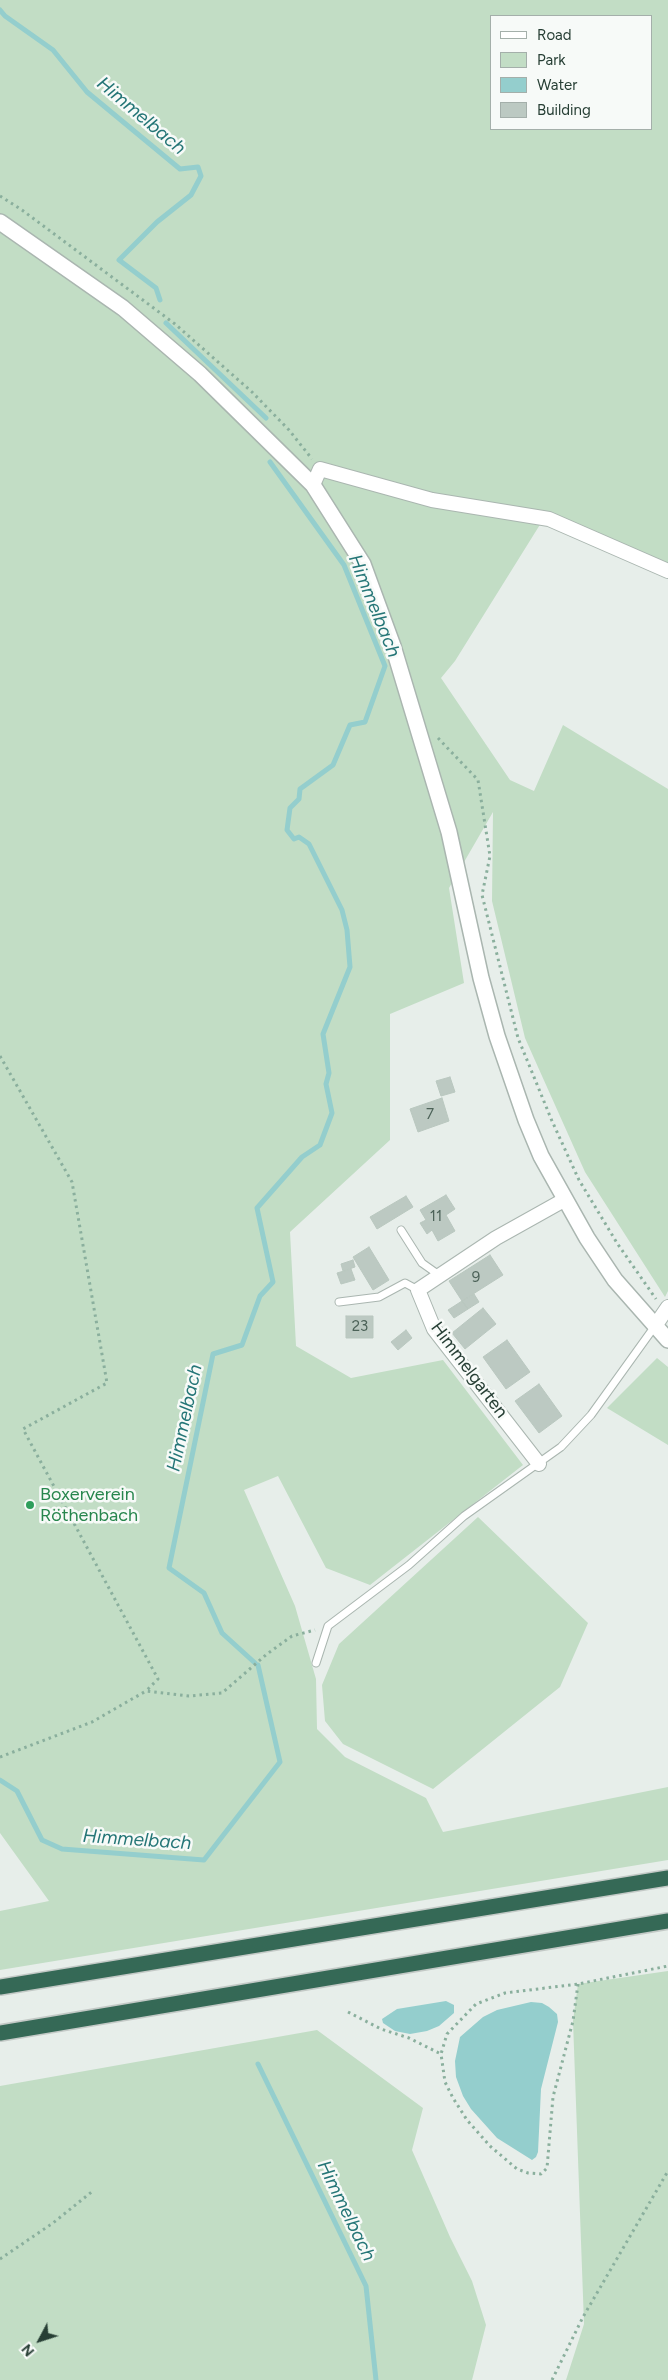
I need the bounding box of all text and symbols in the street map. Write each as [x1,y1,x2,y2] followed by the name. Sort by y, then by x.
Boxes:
[490,15,653,130] legend
[537,26,572,44] text: Road
[537,51,566,69] text: Park
[92,72,190,160] water label: Himmelbach
[537,76,577,94] text: Water
[537,101,591,119] text: Building
[343,551,405,661] water label: Himmelbach
[426,1106,434,1124] house number: 7
[430,1208,442,1226] house number: 11
[472,1269,480,1287] house number: 9
[352,1318,368,1336] house number: 23
[426,1318,512,1422] street label: Himmelgarten
[163,1362,207,1474] water label: Himmelbach
[40,1484,138,1526] place label: Boxerverein Röthenbach
[24,1499,36,1511] marker: Boxerverein Röthenbach
[82,1825,192,1855] water label: Himmelbach
[312,2157,380,2265] water label: Himmelbach
[15,2315,65,2365] north arrow
[18,2340,38,2360] text: N

